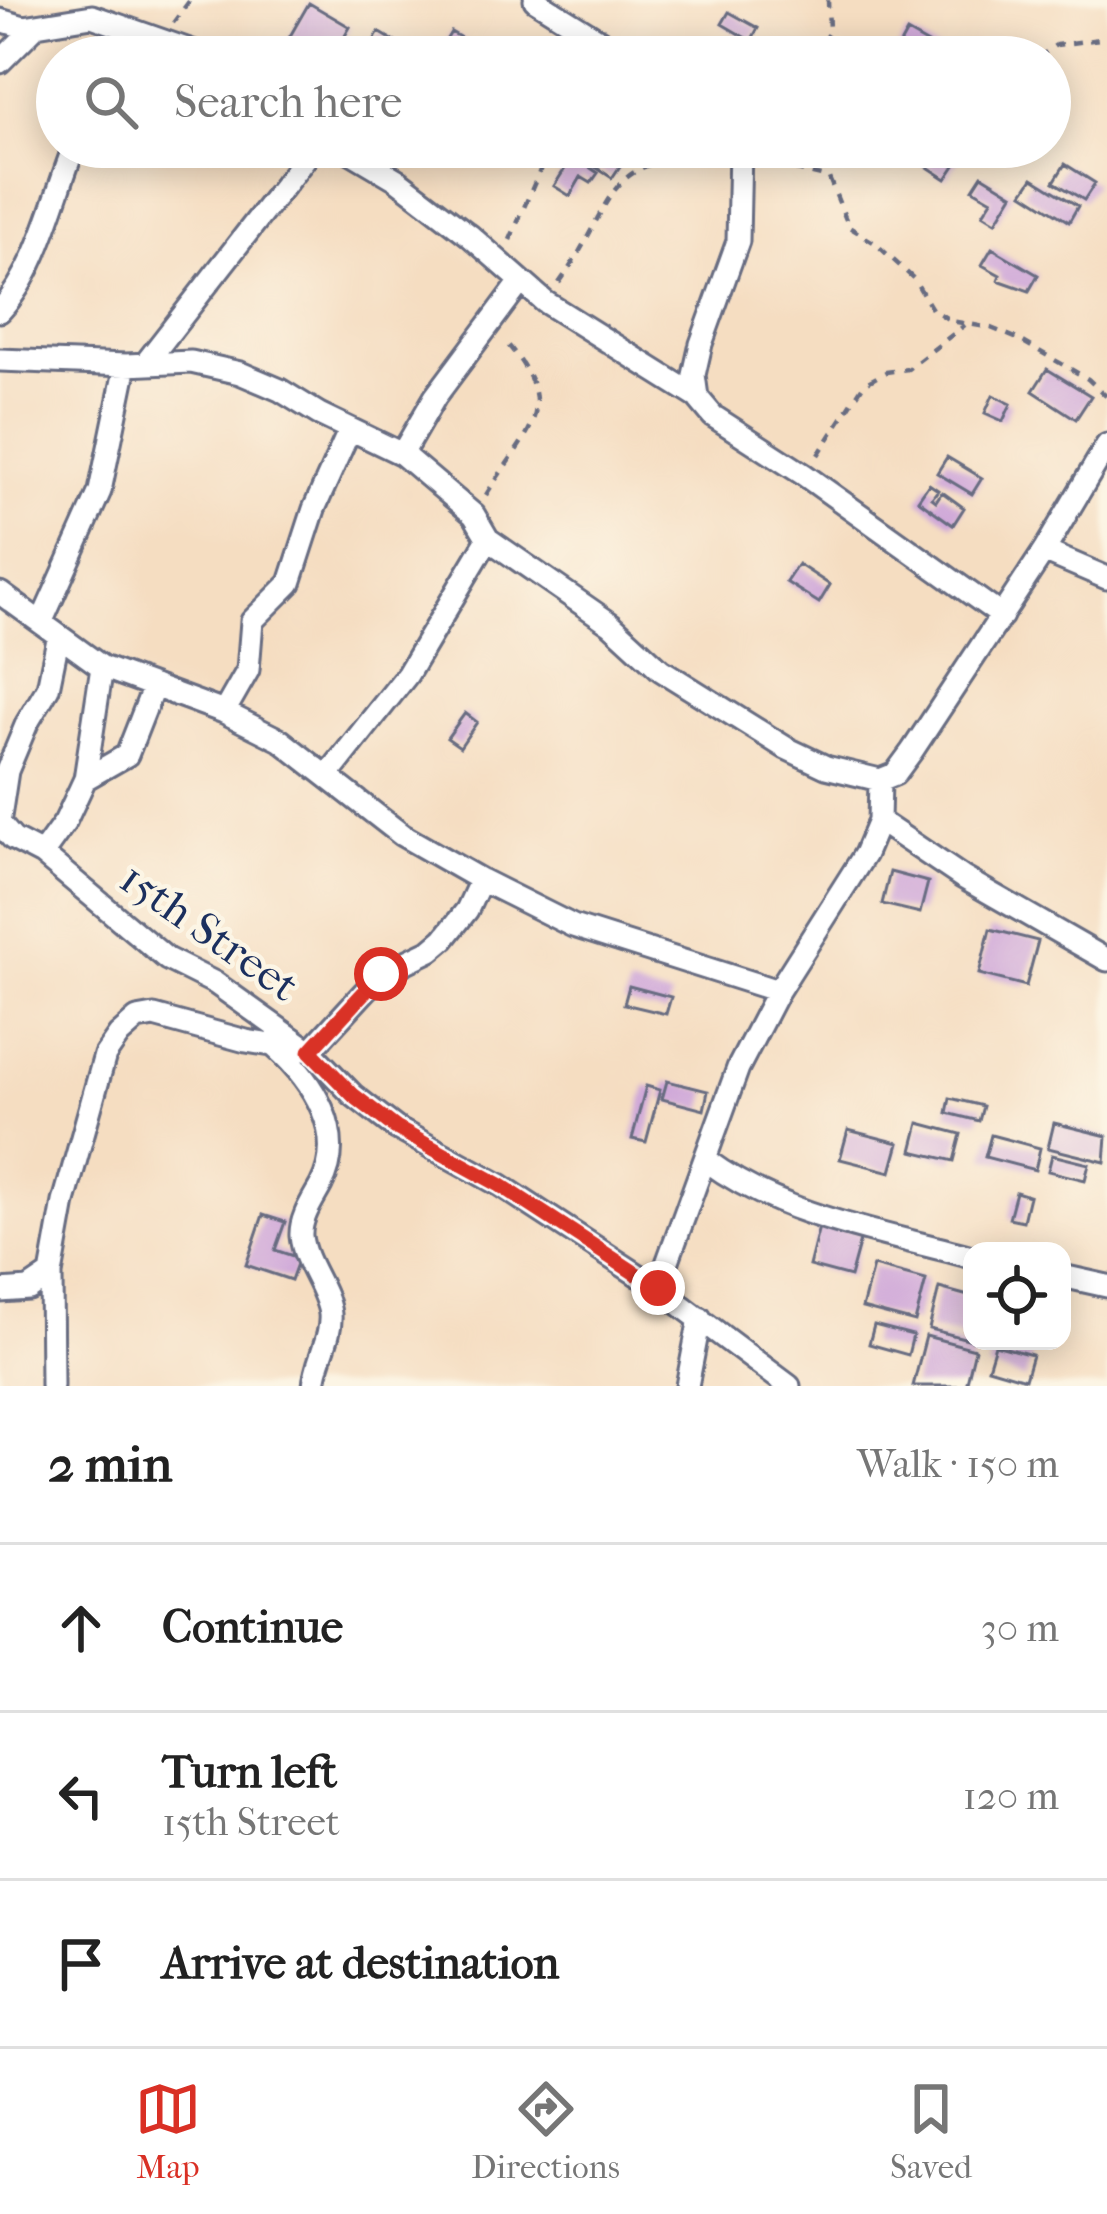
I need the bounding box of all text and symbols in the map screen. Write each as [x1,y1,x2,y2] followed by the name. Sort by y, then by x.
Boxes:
[36,36,1071,168] search box
[78,69,144,135] icon: search
[174,76,402,129] text: Search here
[110,852,308,1013] street label: 15th Street
[354,947,408,1001] route start
[963,1242,1071,1350] map controls
[963,1242,1071,1350] button: locate
[631,1261,685,1315] route end
[48,1434,172,1494] text: 2 min
[857,1441,1059,1487] text: Walk · 150 m
[48,1595,114,1661] icon: ahead
[162,1601,343,1654] text: Continue
[981,1605,1059,1651] text: 30 m
[162,1746,337,1799] text: Turn left
[48,1763,114,1829] icon: left
[963,1773,1059,1819] text: 120 m
[162,1799,340,1845] text: 15th Street
[48,1931,114,1997] icon: arrive
[162,1937,559,1990] text: Arrive at destination
[135,2076,201,2187] tab: Map
[471,2076,620,2187] tab: Directions
[890,2076,972,2187] tab: Saved

